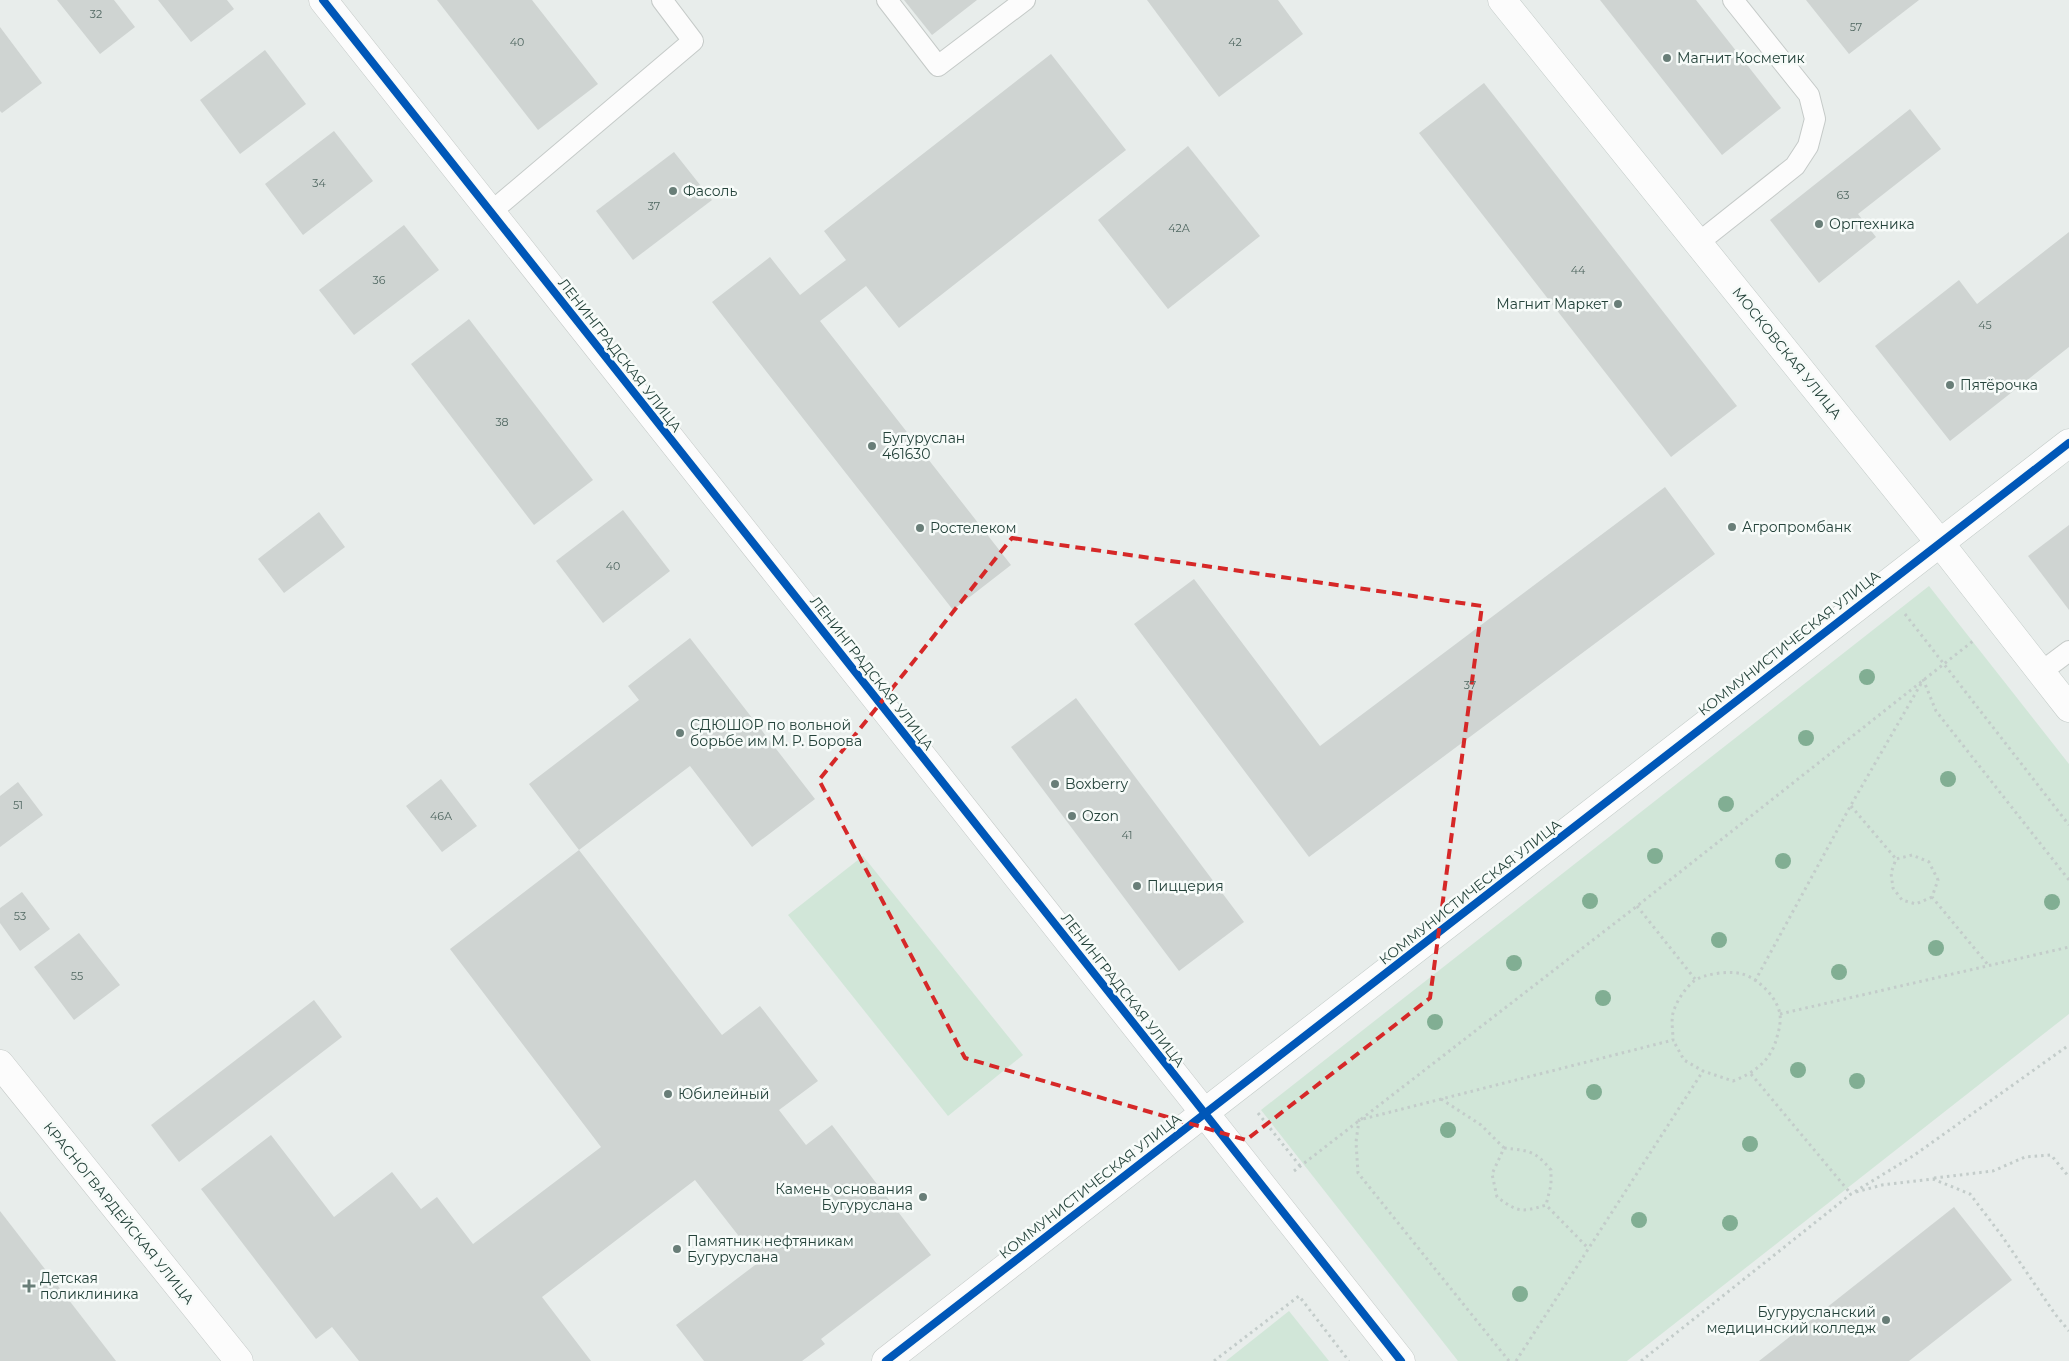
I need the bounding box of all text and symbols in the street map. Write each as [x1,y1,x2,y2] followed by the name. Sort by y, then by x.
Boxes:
[90,7,102,21] house number: 32
[1850,20,1862,34] house number: 57
[510,35,524,49] house number: 40
[1228,35,1242,49] house number: 42
[1677,49,1805,67] place label: Магнит Косметик
[1661,52,1673,64] marker: Магнит Косметик
[312,176,326,190] house number: 34
[683,182,737,200] place label: Фасоль
[667,185,679,197] marker: Фасоль
[1837,188,1849,202] house number: 63
[648,199,660,213] house number: 37
[1829,215,1915,233] place label: Оргтехника
[1813,218,1825,230] marker: Оргтехника
[1168,221,1191,235] house number: 42А
[1571,263,1586,277] house number: 44
[373,273,386,287] house number: 36
[554,274,686,436] street label: ЛЕНИНГРАДСКАЯ УЛИЦА
[1728,283,1846,423] street label: МОСКОВСКАЯ УЛИЦА
[1496,295,1608,313] place label: Магнит Маркет
[1612,298,1624,310] marker: Магнит Маркет
[1978,318,1992,332] house number: 45
[1960,376,2038,394] place label: Пятёрочка
[1944,379,1956,391] marker: Пятёрочка
[495,415,509,429] house number: 38
[882,429,965,463] place label: Бугуруслан 461630
[866,440,878,452] marker: Бугуруслан 461630
[1742,518,1852,536] place label: Агропромбанк
[930,519,1017,537] place label: Ростелеком
[1726,521,1738,533] marker: Агропромбанк
[914,522,926,534] marker: Ростелеком
[606,559,620,573] house number: 40
[1694,566,1884,720] street label: КОММУНИСТИЧЕСКАЯ УЛИЦА
[806,592,938,754] street label: ЛЕНИНГРАДСКАЯ УЛИЦА
[1464,678,1476,692] house number: 37
[690,716,862,750] place label: СДЮШОР по вольной борьбе им М. Р. Борова
[674,727,686,739] marker: СДЮШОР по вольной борьбе им М. Р. Борова
[1065,775,1129,793] place label: Boxberry
[1049,778,1061,790] marker: Boxberry
[13,798,23,812] house number: 51
[1082,807,1119,825] place label: Ozon
[430,809,453,823] house number: 46А
[1066,810,1078,822] marker: Ozon
[1375,815,1565,969] street label: КОММУНИСТИЧЕСКАЯ УЛИЦА
[1122,828,1132,842] house number: 41
[1147,877,1224,895] place label: Пиццерия
[1131,880,1143,892] marker: Пиццерия
[14,909,26,923] house number: 53
[1057,909,1189,1071] street label: ЛЕНИНГРАДСКАЯ УЛИЦА
[71,969,83,983] house number: 55
[678,1085,769,1103] place label: Юбилейный
[662,1088,674,1100] marker: Юбилейный
[995,1109,1185,1263] street label: КОММУНИСТИЧЕСКАЯ УЛИЦА
[40,1118,199,1308] street label: КРАСНОГВАРДЕЙСКАЯ УЛИЦА
[775,1180,913,1214] place label: Камень основания Бугуруслана
[917,1191,929,1203] marker: Камень основания Бугуруслана
[687,1232,854,1266] place label: Памятник нефтяникам Бугуруслана
[671,1243,683,1255] marker: Памятник нефтяникам Бугуруслана
[40,1269,139,1303] place label: Детская поликлиника
[22,1279,36,1293] marker: Детская поликлиника
[1706,1303,1876,1337] place label: Бугурусланский медицинский колледж
[1880,1314,1892,1326] marker: Бугурусланский медицинский колледж

